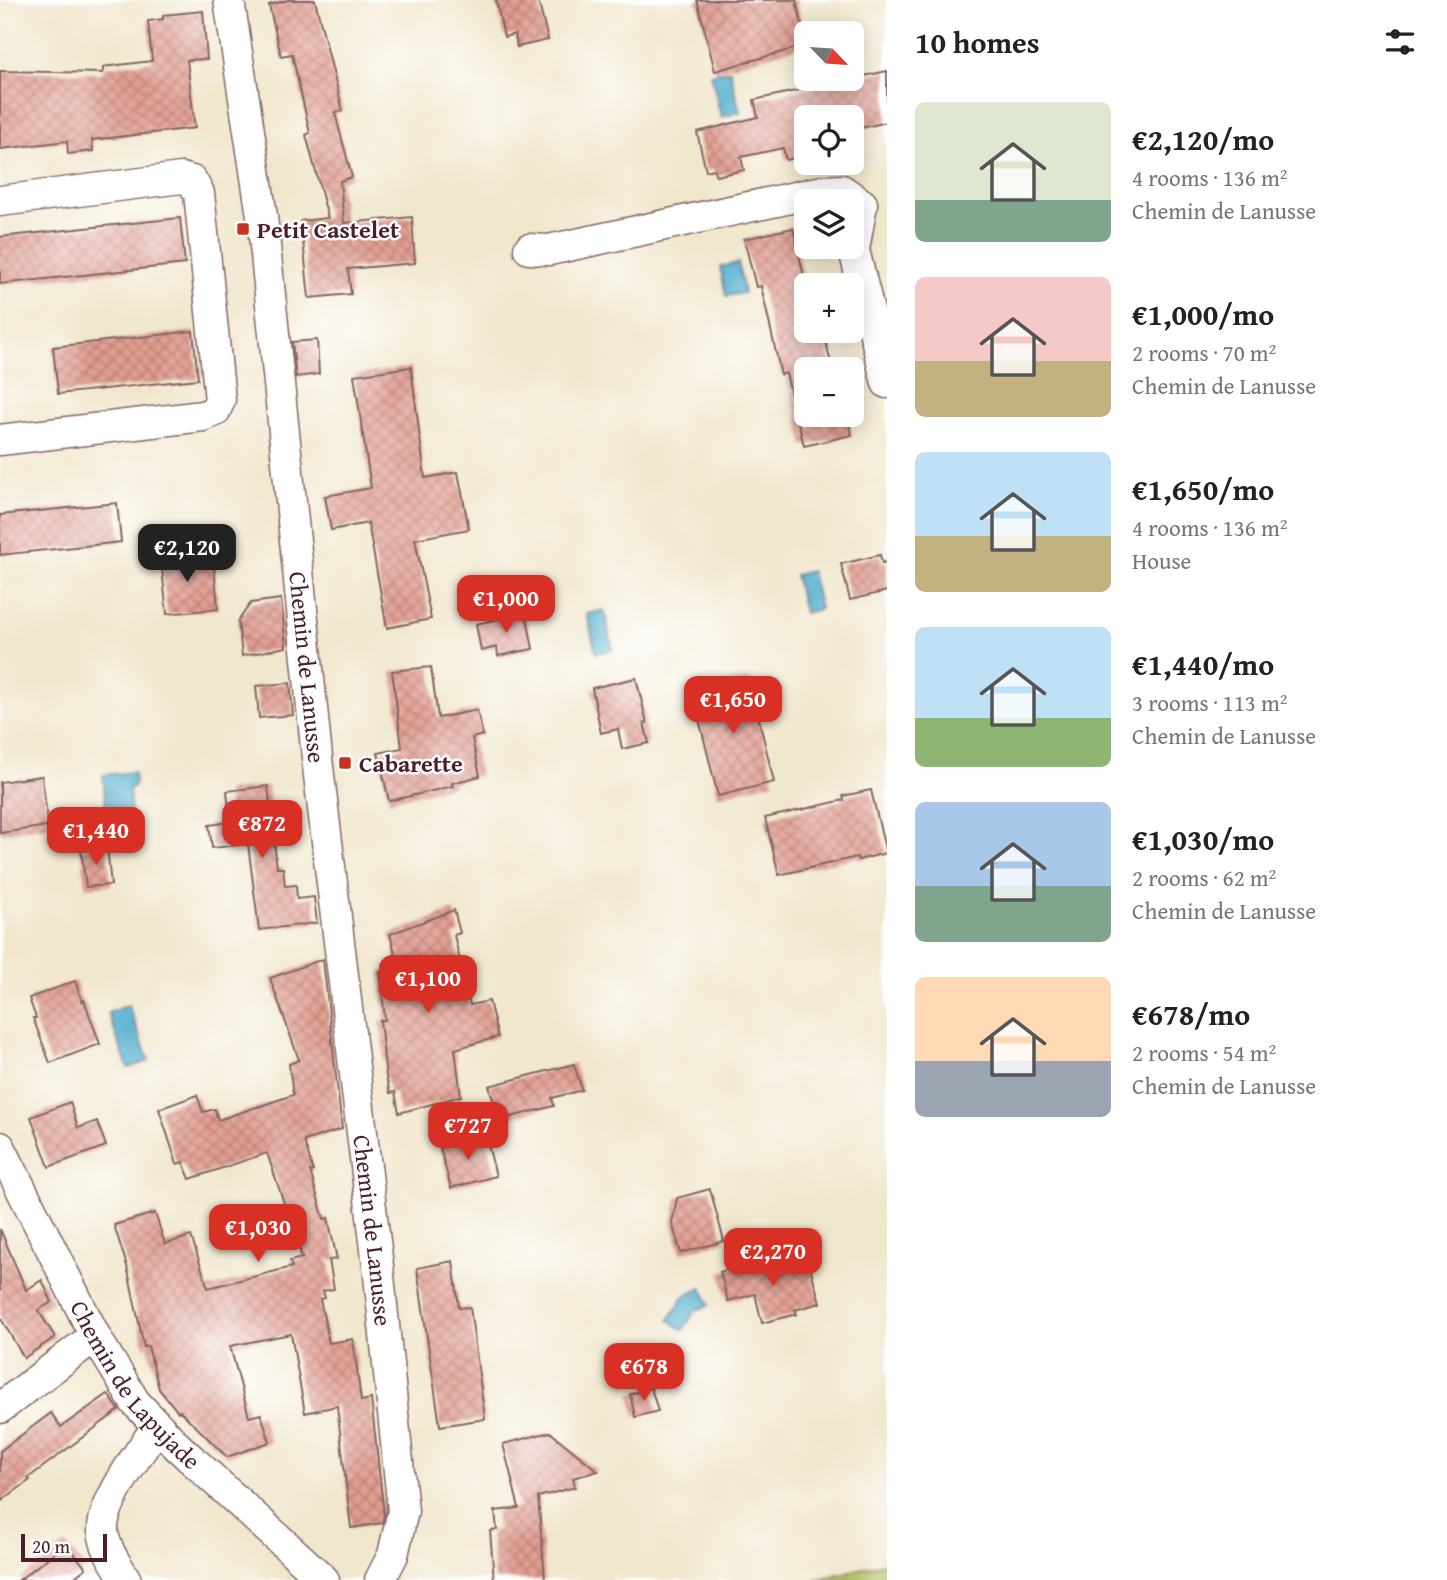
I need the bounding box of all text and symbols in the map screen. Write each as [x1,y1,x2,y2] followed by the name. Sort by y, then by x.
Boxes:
[915,20,1040,64] text: 10 homes
[794,21,864,91] north arrow
[794,21,864,427] map controls
[1381,23,1419,61] icon: filters
[794,105,864,175] button: locate
[1132,117,1274,161] text: €2,120/mo
[971,130,1055,214] icon: home
[1132,161,1287,194] text: 4 rooms · 136 m²
[794,189,864,259] button: layers
[1132,194,1316,227] text: Chemin de Lanusse
[257,212,399,247] place label: Petit Castelet
[235,221,251,237] marker: Petit Castelet
[794,273,864,343] button: +
[1132,292,1274,336] text: €1,000/mo
[971,305,1055,389] icon: home
[1132,336,1276,369] text: 2 rooms · 70 m²
[794,357,864,427] button: −
[1132,369,1316,402] text: Chemin de Lanusse
[1132,467,1274,511] text: €1,650/mo
[971,480,1055,564] icon: home
[1132,511,1287,544] text: 4 rooms · 136 m²
[130,524,244,584] pin: €2,120
[154,530,220,563] text: €2,120
[1132,544,1191,577] text: House
[281,570,335,765] street label: Chemin de Lanusse
[449,576,563,635] pin: €1,000
[473,581,539,614] text: €1,000
[1132,642,1274,686] text: €1,440/mo
[971,655,1055,739] icon: home
[676,676,790,736] pin: €1,650
[700,682,766,715] text: €1,650
[1132,686,1287,719] text: 3 rooms · 113 m²
[1132,719,1316,752] text: Chemin de Lanusse
[359,746,463,781] place label: Cabarette
[337,755,353,771] marker: Cabarette
[221,800,303,860] pin: €872
[238,806,286,839] text: €872
[39,808,153,867] pin: €1,440
[63,813,129,846] text: €1,440
[1132,817,1274,861] text: €1,030/mo
[971,830,1055,914] icon: home
[1132,861,1276,894] text: 2 rooms · 62 m²
[1132,894,1316,927] text: Chemin de Lanusse
[371,956,485,1015] pin: €1,100
[395,961,461,994] text: €1,100
[1132,992,1250,1036] text: €678/mo
[971,1005,1055,1089] icon: home
[1132,1036,1276,1069] text: 2 rooms · 54 m²
[1132,1069,1316,1102] text: Chemin de Lanusse
[427,1102,509,1162] pin: €727
[444,1108,492,1141] text: €727
[345,1133,402,1328] street label: Chemin de Lanusse
[201,1204,315,1264] pin: €1,030
[225,1210,291,1243] text: €1,030
[716,1228,830,1288] pin: €2,270
[740,1234,806,1267] text: €2,270
[62,1294,209,1477] street label: Chemin de Lapujade
[603,1344,685,1403] pin: €678
[620,1349,668,1382] text: €678
[21,1531,107,1563] scale bar
[32,1532,70,1560] text: 20 m

